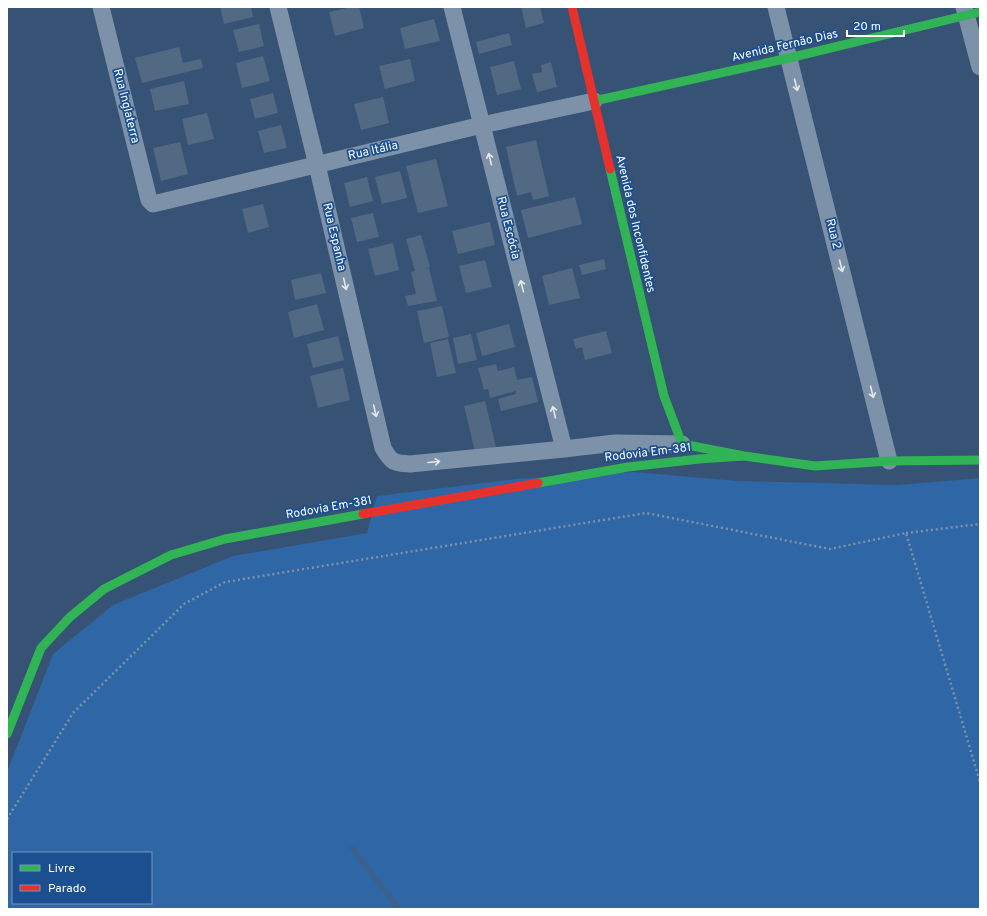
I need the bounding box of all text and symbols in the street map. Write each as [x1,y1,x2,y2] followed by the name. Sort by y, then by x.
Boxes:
[847,12,904,38] scale bar
[853,19,881,35] text: 20 m
[730,26,840,66] street label: Avenida Fernão Dias
[109,67,143,145] street label: Rua Inglaterra
[793,79,800,92] one-way arrow
[347,138,399,164] street label: Rua Itália
[486,153,494,166] one-way arrow
[611,154,659,294] street label: Avenida dos Inconfidentes
[492,195,524,261] street label: Rua Escócia
[318,201,350,273] street label: Rua Espanha
[821,217,845,251] street label: Rua 2
[838,259,845,272] one-way arrow
[342,278,350,291] one-way arrow
[518,279,526,292] one-way arrow
[869,385,877,398] one-way arrow
[371,404,379,417] one-way arrow
[550,405,558,418] one-way arrow
[604,440,692,466] street label: Rodovia Em-381
[427,458,440,465] one-way arrow
[285,493,373,523] street label: Rodovia Em-381
[12,852,152,904] legend
[48,861,75,877] text: Livre
[48,881,86,897] text: Parado

